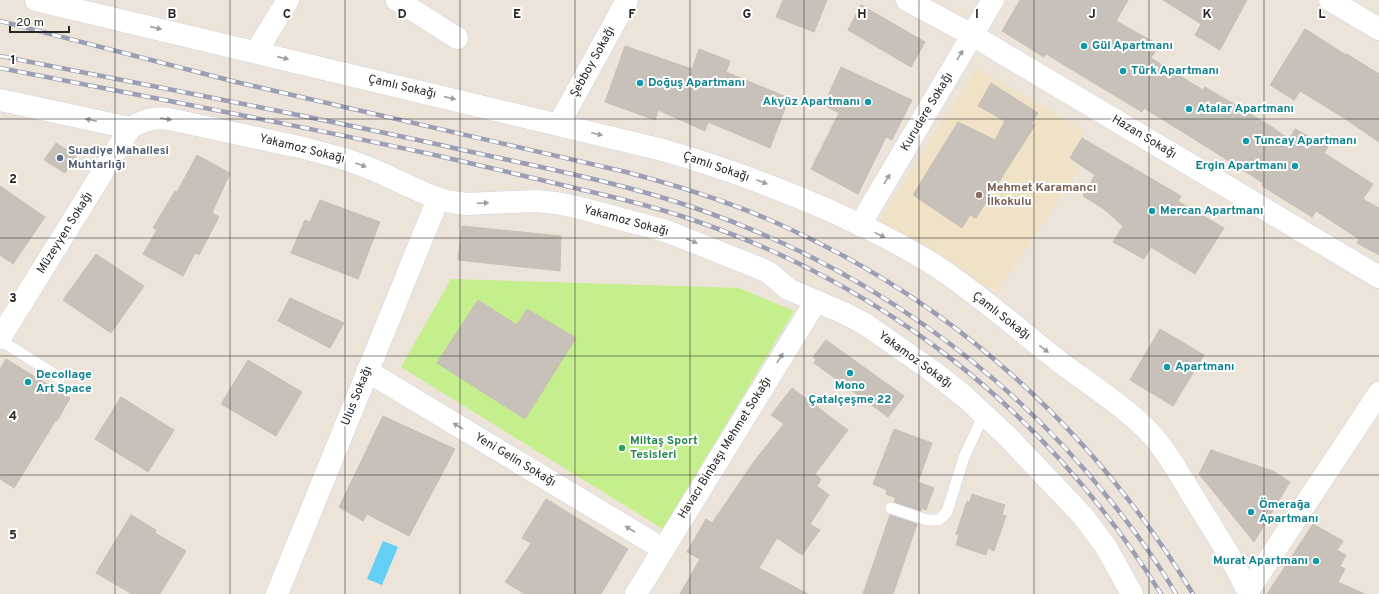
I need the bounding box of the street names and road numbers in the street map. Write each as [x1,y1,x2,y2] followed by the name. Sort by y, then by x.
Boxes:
[567,24,619,100] street label: Şebboy Sokağı
[897,70,957,154] street label: Kurudere Sokağı
[366,71,438,103] street label: Çamlı Sokağı
[1109,111,1179,163] street label: Hazan Sokağı
[258,131,346,167] street label: Yakamoz Sokağı
[681,148,751,186] street label: Çamlı Sokağı
[33,189,97,277] street label: Müzeyyen Sokağı
[582,202,670,240] street label: Yakamoz Sokağı
[969,288,1033,344] street label: Çamlı Sokağı
[875,328,955,392] street label: Yakamoz Sokağı
[338,364,376,428] street label: Ulus Sokağı
[675,374,775,522] street label: Havacı Binbaşı Mehmet Sokağı
[471,429,559,491] street label: Yeni Gelin Sokağı

